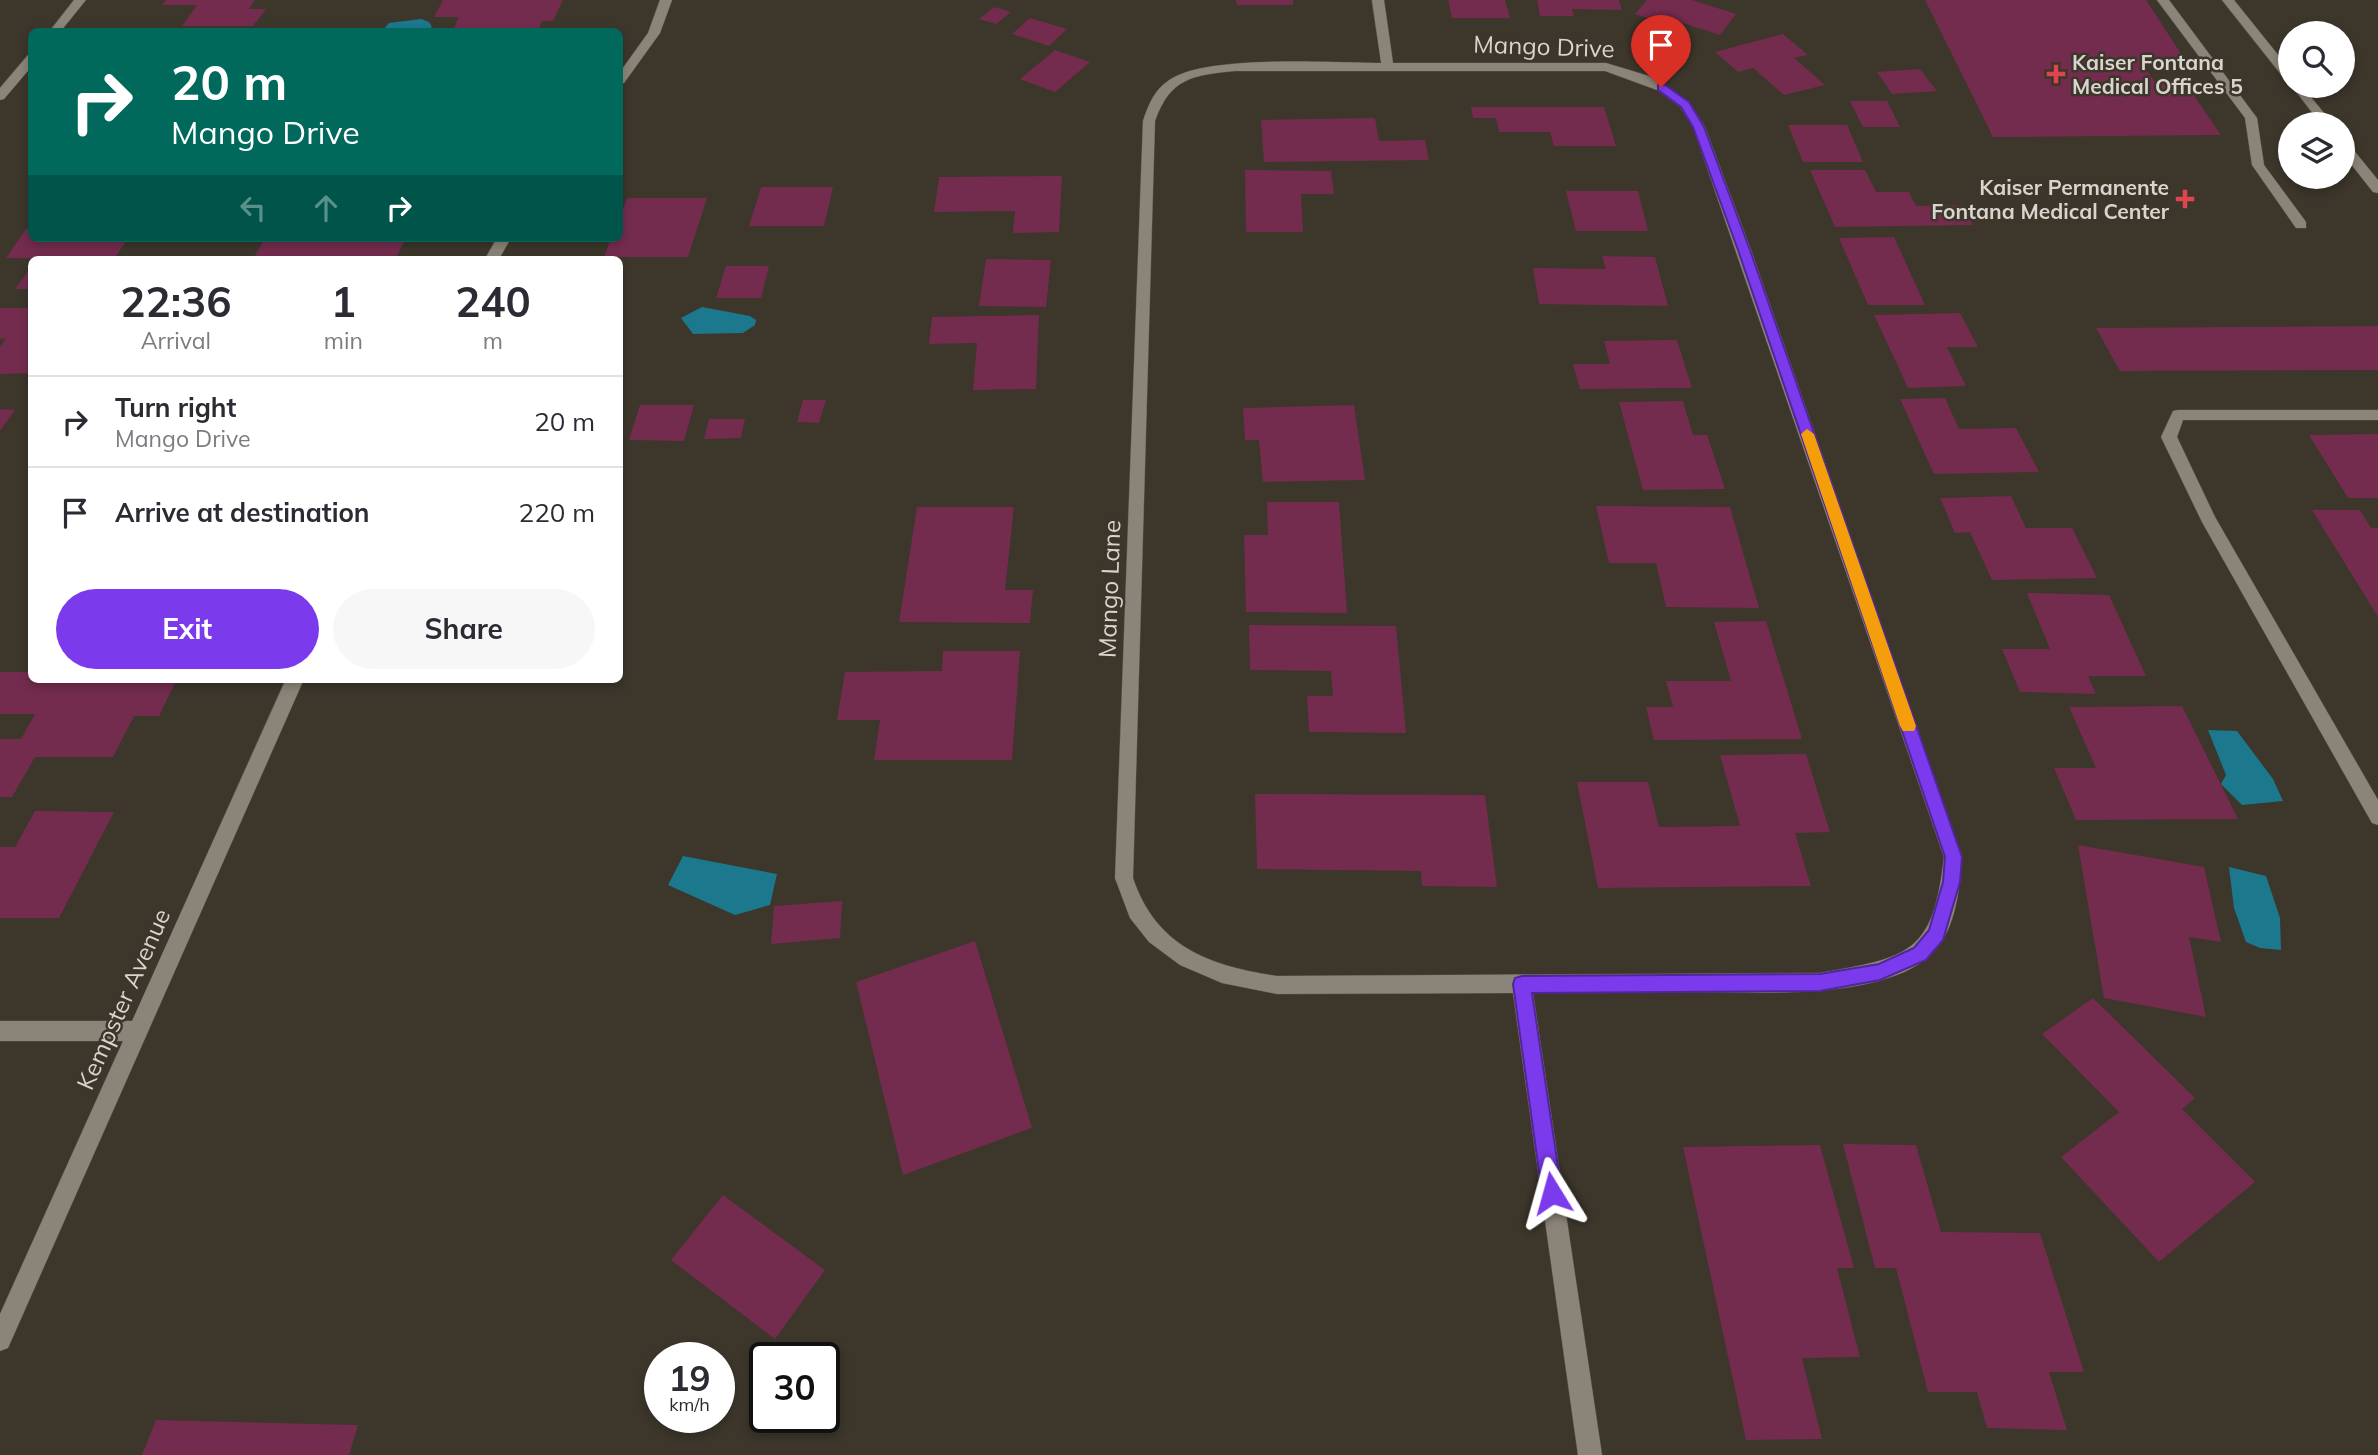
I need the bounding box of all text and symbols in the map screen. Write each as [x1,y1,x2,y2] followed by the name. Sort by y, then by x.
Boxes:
[1631,15,1691,87] pin
[2278,21,2355,189] map controls
[2278,21,2355,98] button: search
[1642,26,1680,64] icon: arrive
[1473,29,1615,63] street label: Mango Drive
[2072,49,2243,99] place label: Kaiser Fontana Medical Offices 5
[171,51,287,112] text: 20 m
[56,56,147,147] icon: right
[2046,64,2066,84] marker: Kaiser Fontana Medical Offices 5
[171,112,360,152] text: Mango Drive
[2278,112,2355,189] button: layers
[1931,174,2170,224] place label: Kaiser Permanente Fontana Medical Center
[234,189,272,227] icon: left
[307,189,345,227] icon: ahead
[380,189,418,227] icon: right
[2175,189,2195,209] marker: Kaiser Permanente Fontana Medical Center
[120,275,231,328] text: 22:36
[331,275,356,328] text: 1
[455,275,531,328] text: 240
[141,326,211,355] text: Arrival
[324,326,363,355] text: min
[483,326,503,355] text: m
[115,391,236,424] text: Turn right
[56,403,94,441] icon: right
[534,405,595,438] text: 20 m
[115,424,251,453] text: Mango Drive
[56,494,94,532] icon: arrive
[115,496,370,529] text: Arrive at destination
[519,496,595,529] text: 220 m
[1092,519,1126,659] street label: Mango Lane
[56,589,319,669] button: Exit
[333,589,595,669] button: Share
[70,904,176,1094] street label: Kempster Avenue
[1515,1156,1589,1230] position arrow
[749,1342,840,1433] speed limit sign: 30
[668,1356,711,1400] text: 19
[669,1393,710,1416] text: km/h

